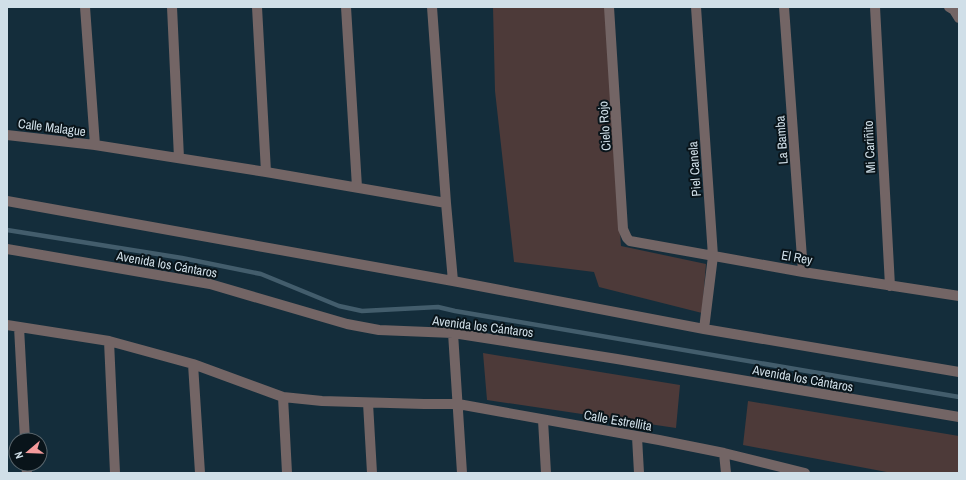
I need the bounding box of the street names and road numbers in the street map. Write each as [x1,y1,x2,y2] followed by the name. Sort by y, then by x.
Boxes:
[594,100,615,151] street label: Cielo Rojo
[17,115,87,140] street label: Calle Malague
[771,115,792,165] street label: La Bamba
[860,120,879,174] street label: Mi Cariñito
[684,141,705,197] street label: Piel Canela
[780,246,815,269] street label: El Rey
[114,247,218,282] street label: Avenida los Cántaros
[430,312,534,341] street label: Avenida los Cántaros
[750,361,854,396] street label: Avenida los Cántaros
[583,406,653,435] street label: Calle Estrellita

